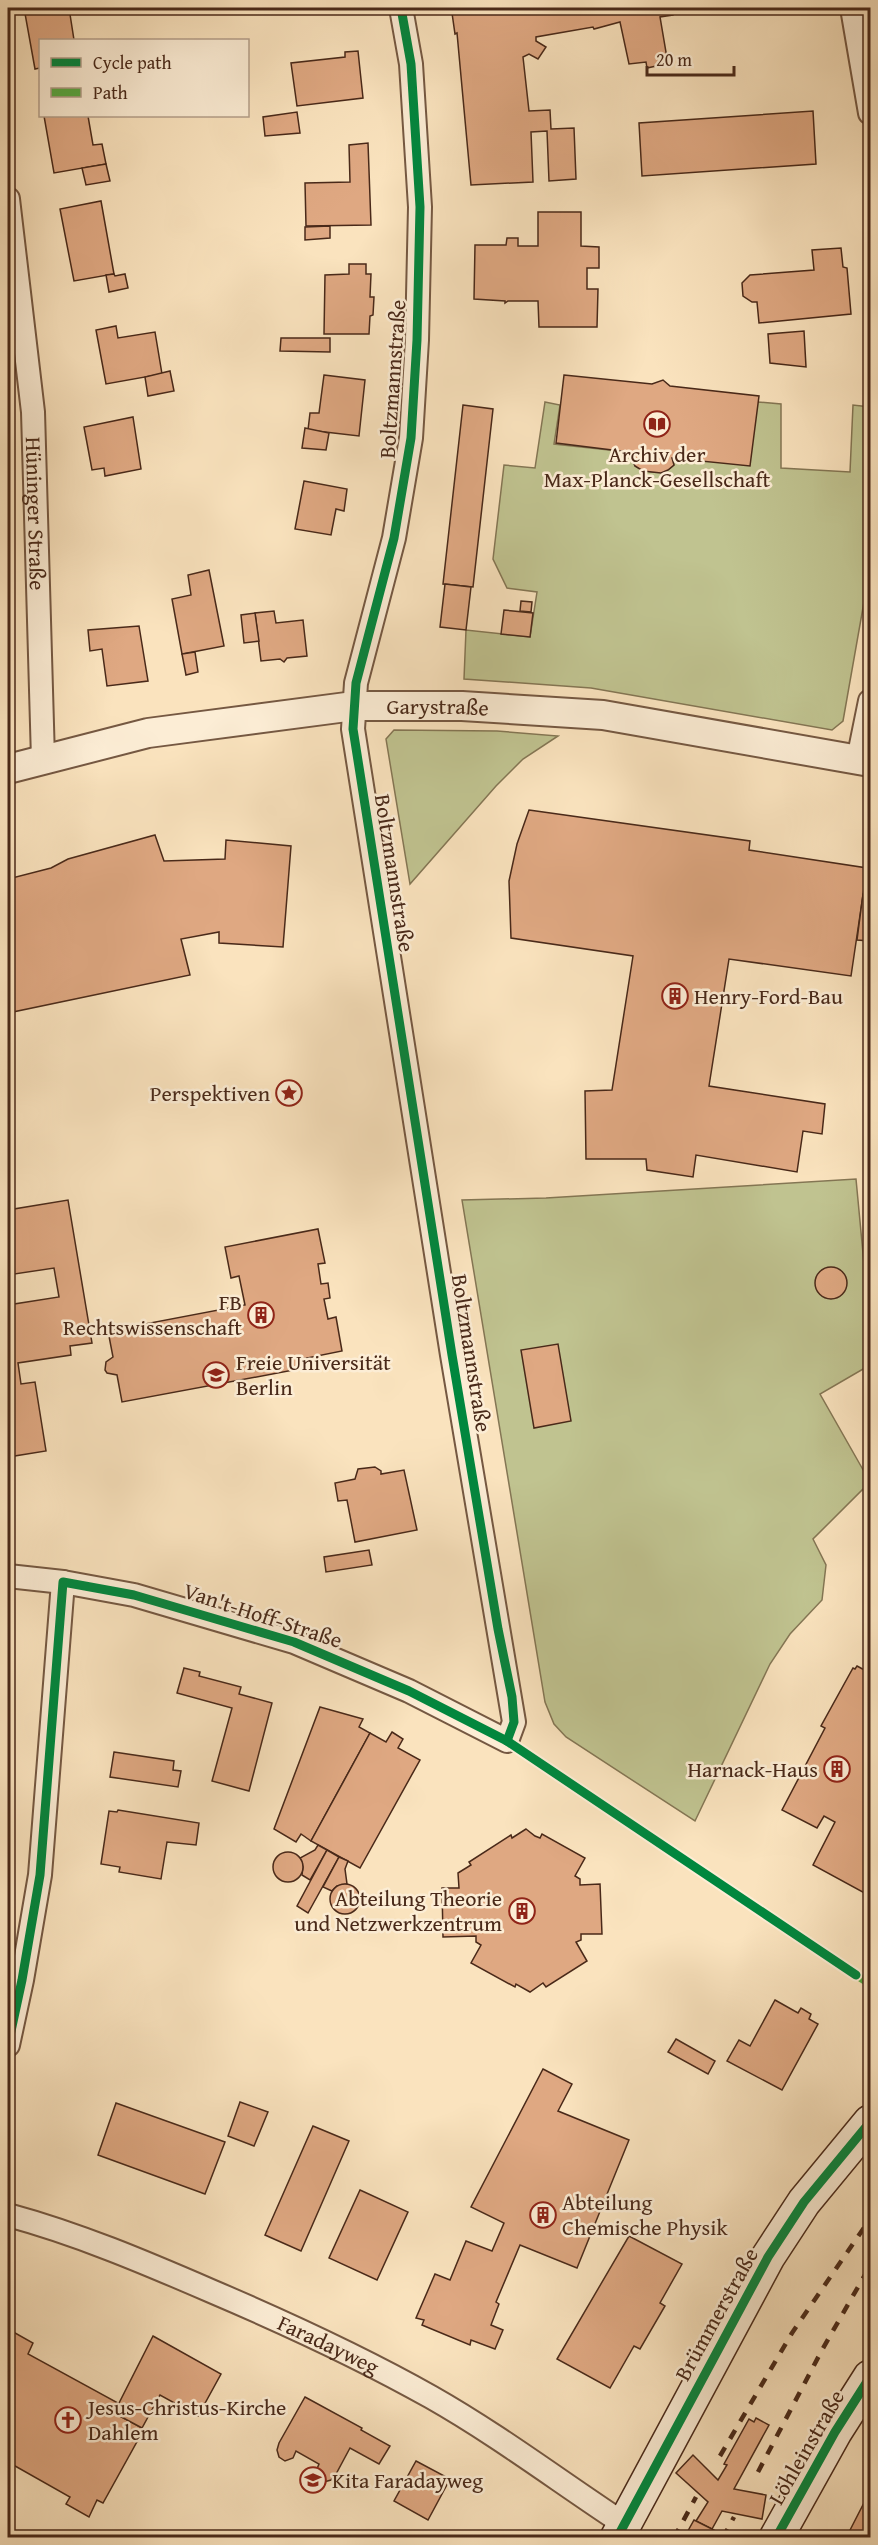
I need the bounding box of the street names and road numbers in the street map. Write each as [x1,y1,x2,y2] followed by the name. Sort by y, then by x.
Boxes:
[370,298,414,460] street label: Boltzmannstraße
[18,436,54,591] street label: Hüninger Straße
[386,690,490,724] street label: Garystraße
[367,792,423,954] street label: Boltzmannstraße
[444,1272,500,1434] street label: Boltzmannstraße
[179,1574,347,1656] street label: Van't-Hoff-Straße
[666,2242,766,2386] street label: Brümmerstraße
[273,2306,385,2382] street label: Faradayweg
[760,2383,852,2511] street label: Löhleinstraße

